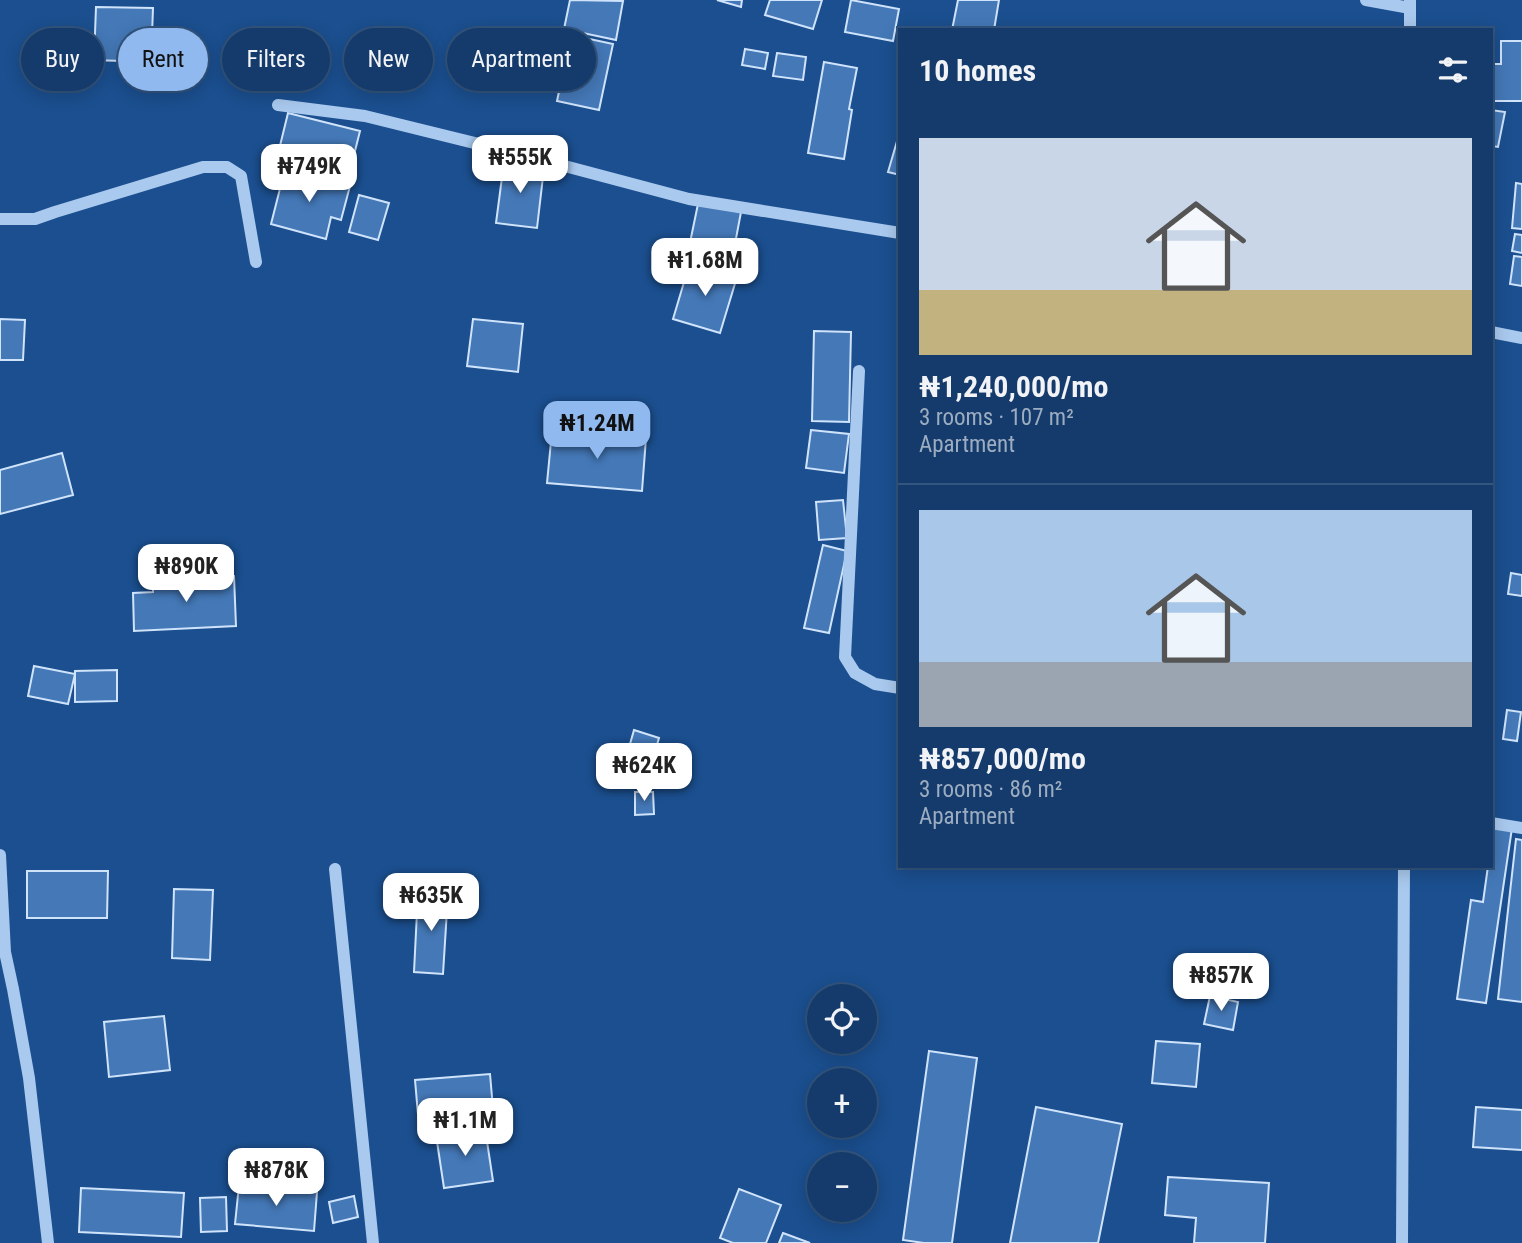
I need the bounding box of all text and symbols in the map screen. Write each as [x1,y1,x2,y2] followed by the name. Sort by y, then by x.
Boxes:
[21,28,104,91] chip: Buy
[118,28,208,91] chip: Rent
[222,28,330,91] chip: Filters
[344,28,433,91] chip: New
[447,28,596,91] chip: Apartment
[1434,51,1472,89] icon: filters
[919,53,1036,88] text: 10 homes
[471,136,569,195] pin: ₦555K
[260,144,358,204] pin: ₦749K
[488,144,552,171] text: ₦555K
[277,153,341,180] text: ₦749K
[1133,183,1259,309] icon: home
[648,238,762,298] pin: ₦1.68M
[667,247,743,274] text: ₦1.68M
[919,369,1108,404] text: ₦1,240,000/mo
[540,402,654,461] pin: ₦1.24M
[919,404,1074,431] text: 3 rooms · 107 m²
[559,410,635,437] text: ₦1.24M
[919,431,1015,458] text: Apartment
[137,544,235,604] pin: ₦890K
[154,553,218,580] text: ₦890K
[1133,555,1259,681] icon: home
[919,741,1086,776] text: ₦857,000/mo
[595,744,693,803] pin: ₦624K
[612,752,676,779] text: ₦624K
[919,776,1062,803] text: 3 rooms · 86 m²
[919,803,1015,830] text: Apartment
[382,874,480,933] pin: ₦635K
[399,882,463,909] text: ₦635K
[1172,954,1270,1013] pin: ₦857K
[1189,962,1253,989] text: ₦857K
[807,984,877,1222] map controls
[807,984,877,1054] button: locate
[807,1068,877,1138] button: +
[416,1098,514,1158] pin: ₦1.1M
[433,1107,497,1134] text: ₦1.1M
[227,1148,325,1208] pin: ₦878K
[807,1152,877,1222] button: −
[244,1157,308,1184] text: ₦878K

